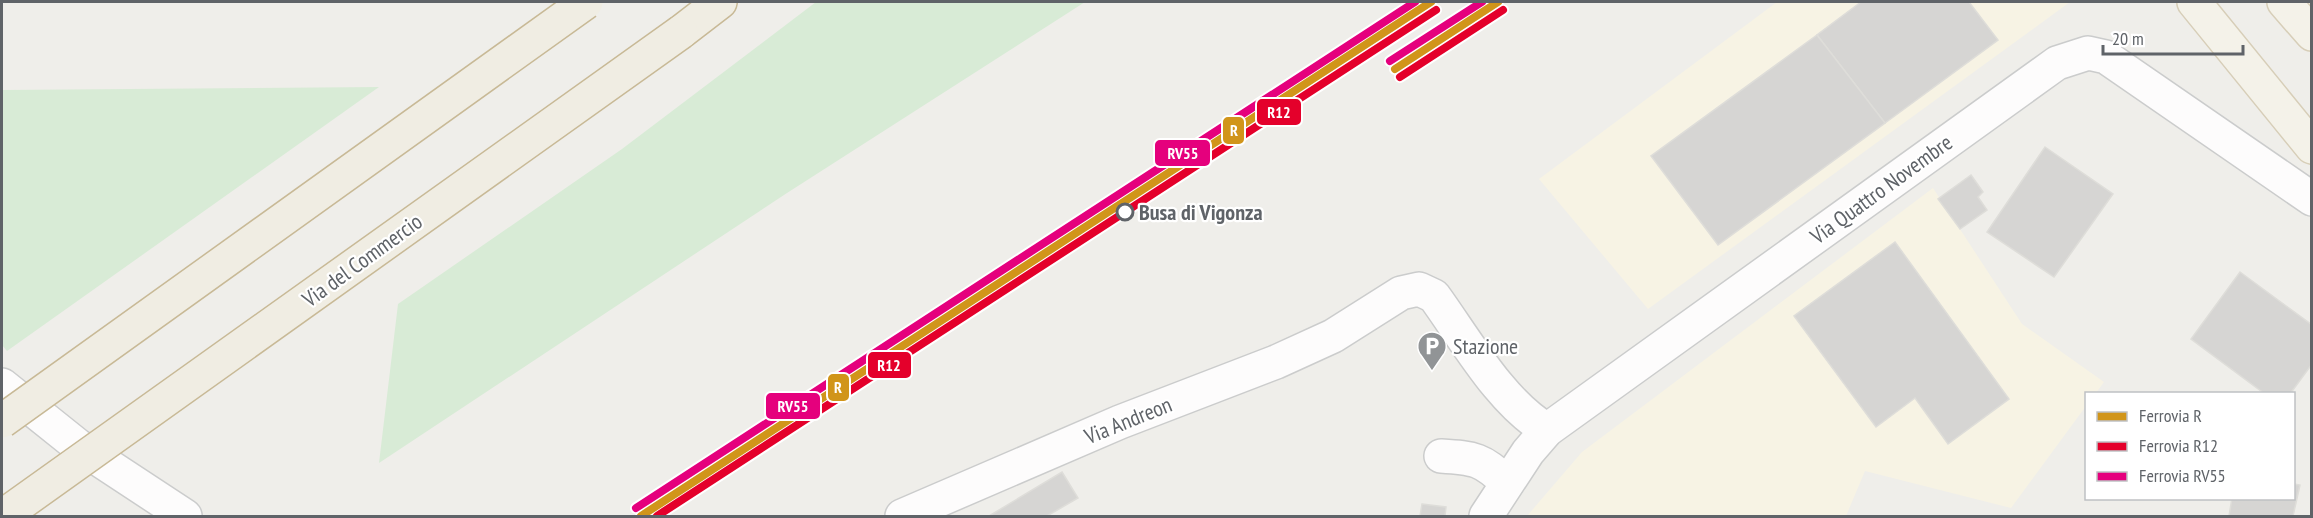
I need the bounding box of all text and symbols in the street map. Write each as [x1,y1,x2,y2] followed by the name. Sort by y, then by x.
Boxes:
[2103,18,2242,56] scale bar
[2112,27,2144,50] text: 20 m
[1256,98,1302,126] line badge: R12
[1267,102,1291,122] text: R12
[1222,116,1245,145] line badge: R
[1230,120,1238,140] text: R
[1804,128,1958,251] street label: Via Quattro Novembre
[1154,139,1211,167] line badge: RV55
[1168,143,1198,163] text: RV55
[1139,198,1263,226] place label: Busa di Vigonza
[1116,203,1134,221] marker: Busa di Vigonza
[296,207,428,314] street label: Via del Commercio
[1416,330,1448,372] parking icon: Stazione
[1453,332,1518,360] place label: Stazione
[867,351,912,379] line badge: R12
[877,355,901,375] text: R12
[827,373,850,402] line badge: R
[834,377,842,397] text: R
[1079,390,1176,450] street label: Via Andreon
[765,392,821,420] line badge: RV55
[2085,392,2295,500] legend
[778,396,808,416] text: RV55
[2139,404,2202,427] text: Ferrovia R
[2139,434,2218,457] text: Ferrovia R12
[2139,464,2226,487] text: Ferrovia RV55

